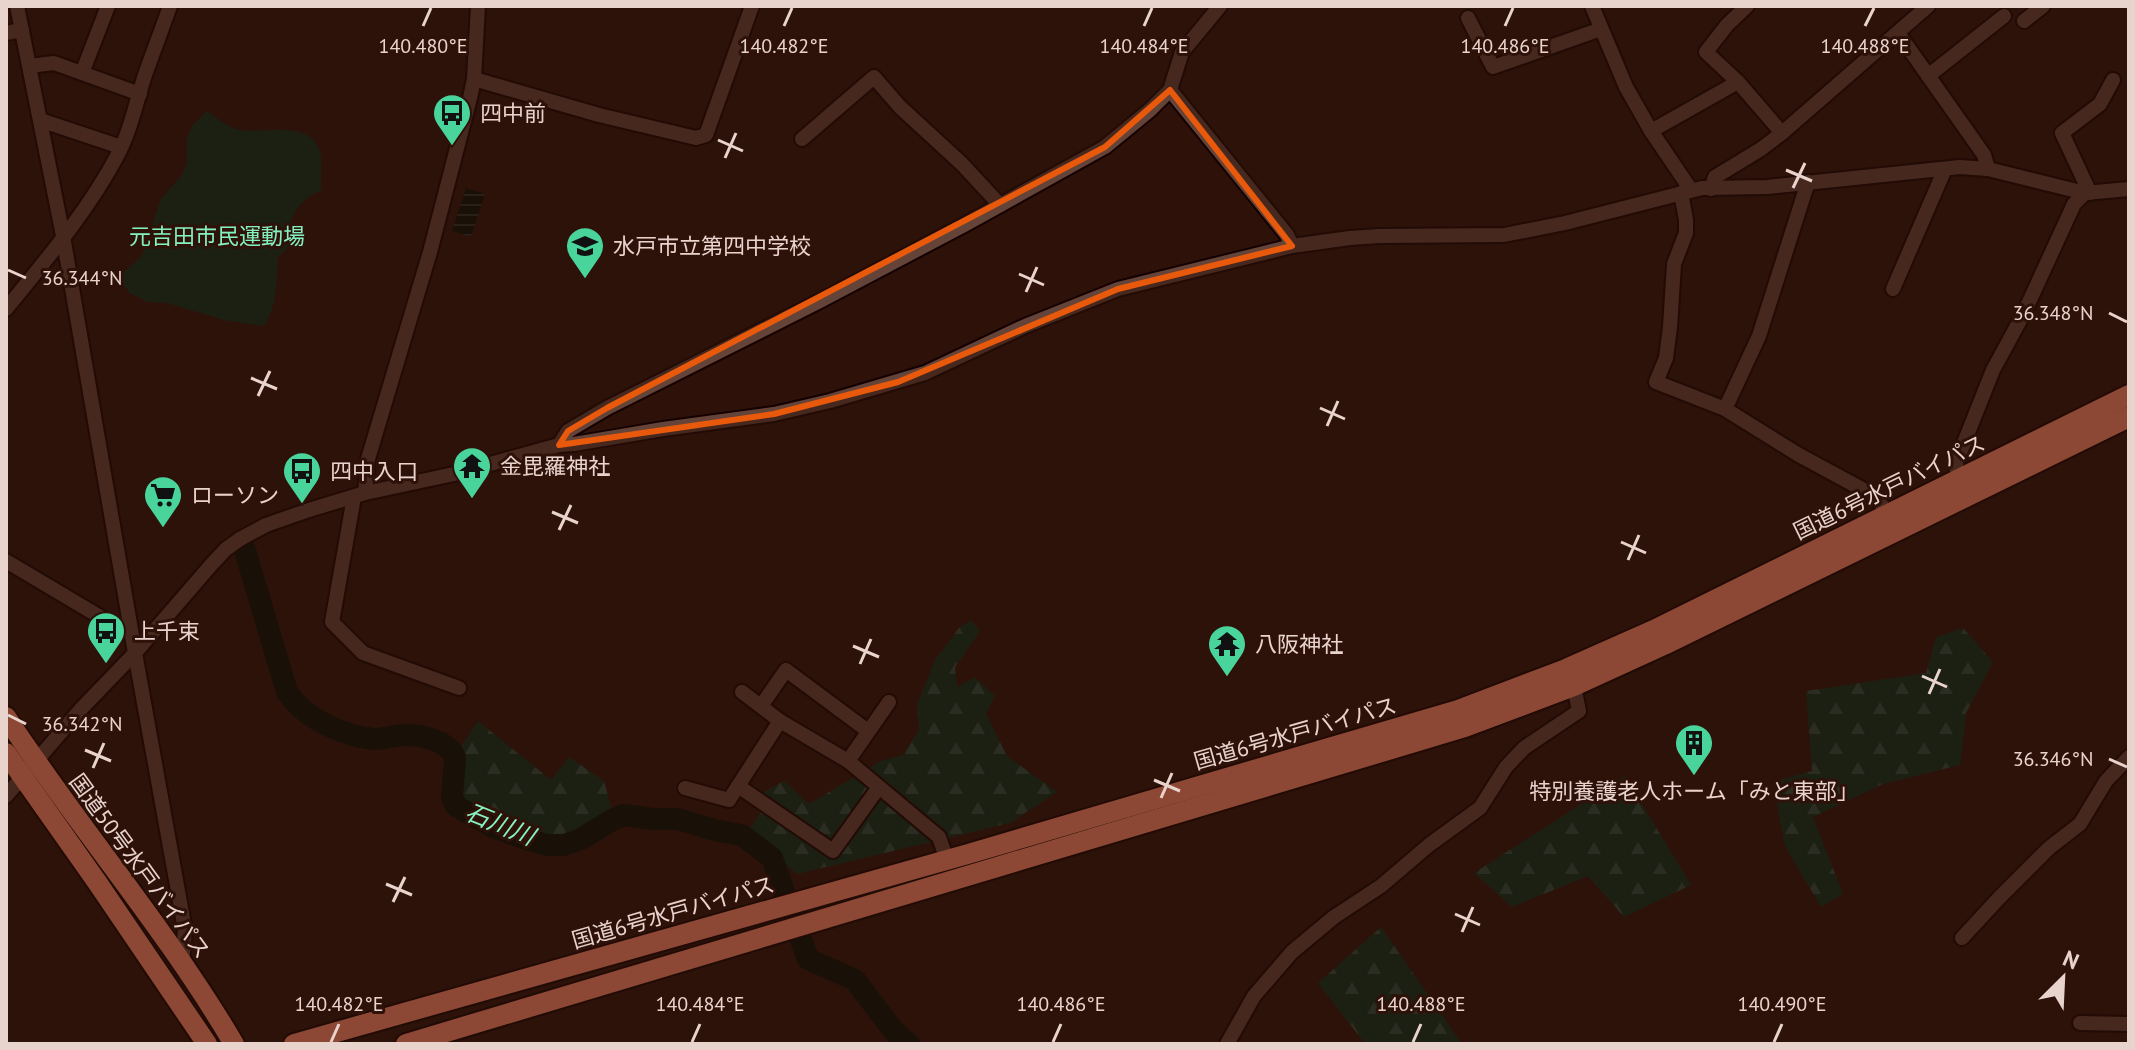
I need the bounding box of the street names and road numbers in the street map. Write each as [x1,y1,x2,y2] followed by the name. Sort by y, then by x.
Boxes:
[1789,428,1989,546] street label: 国道6号水戸バイパス
[1190,691,1400,775] street label: 国道6号水戸バイパス
[64,768,216,964] street label: 国道50号水戸バイパス
[568,870,778,954] street label: 国道6号水戸バイパス

